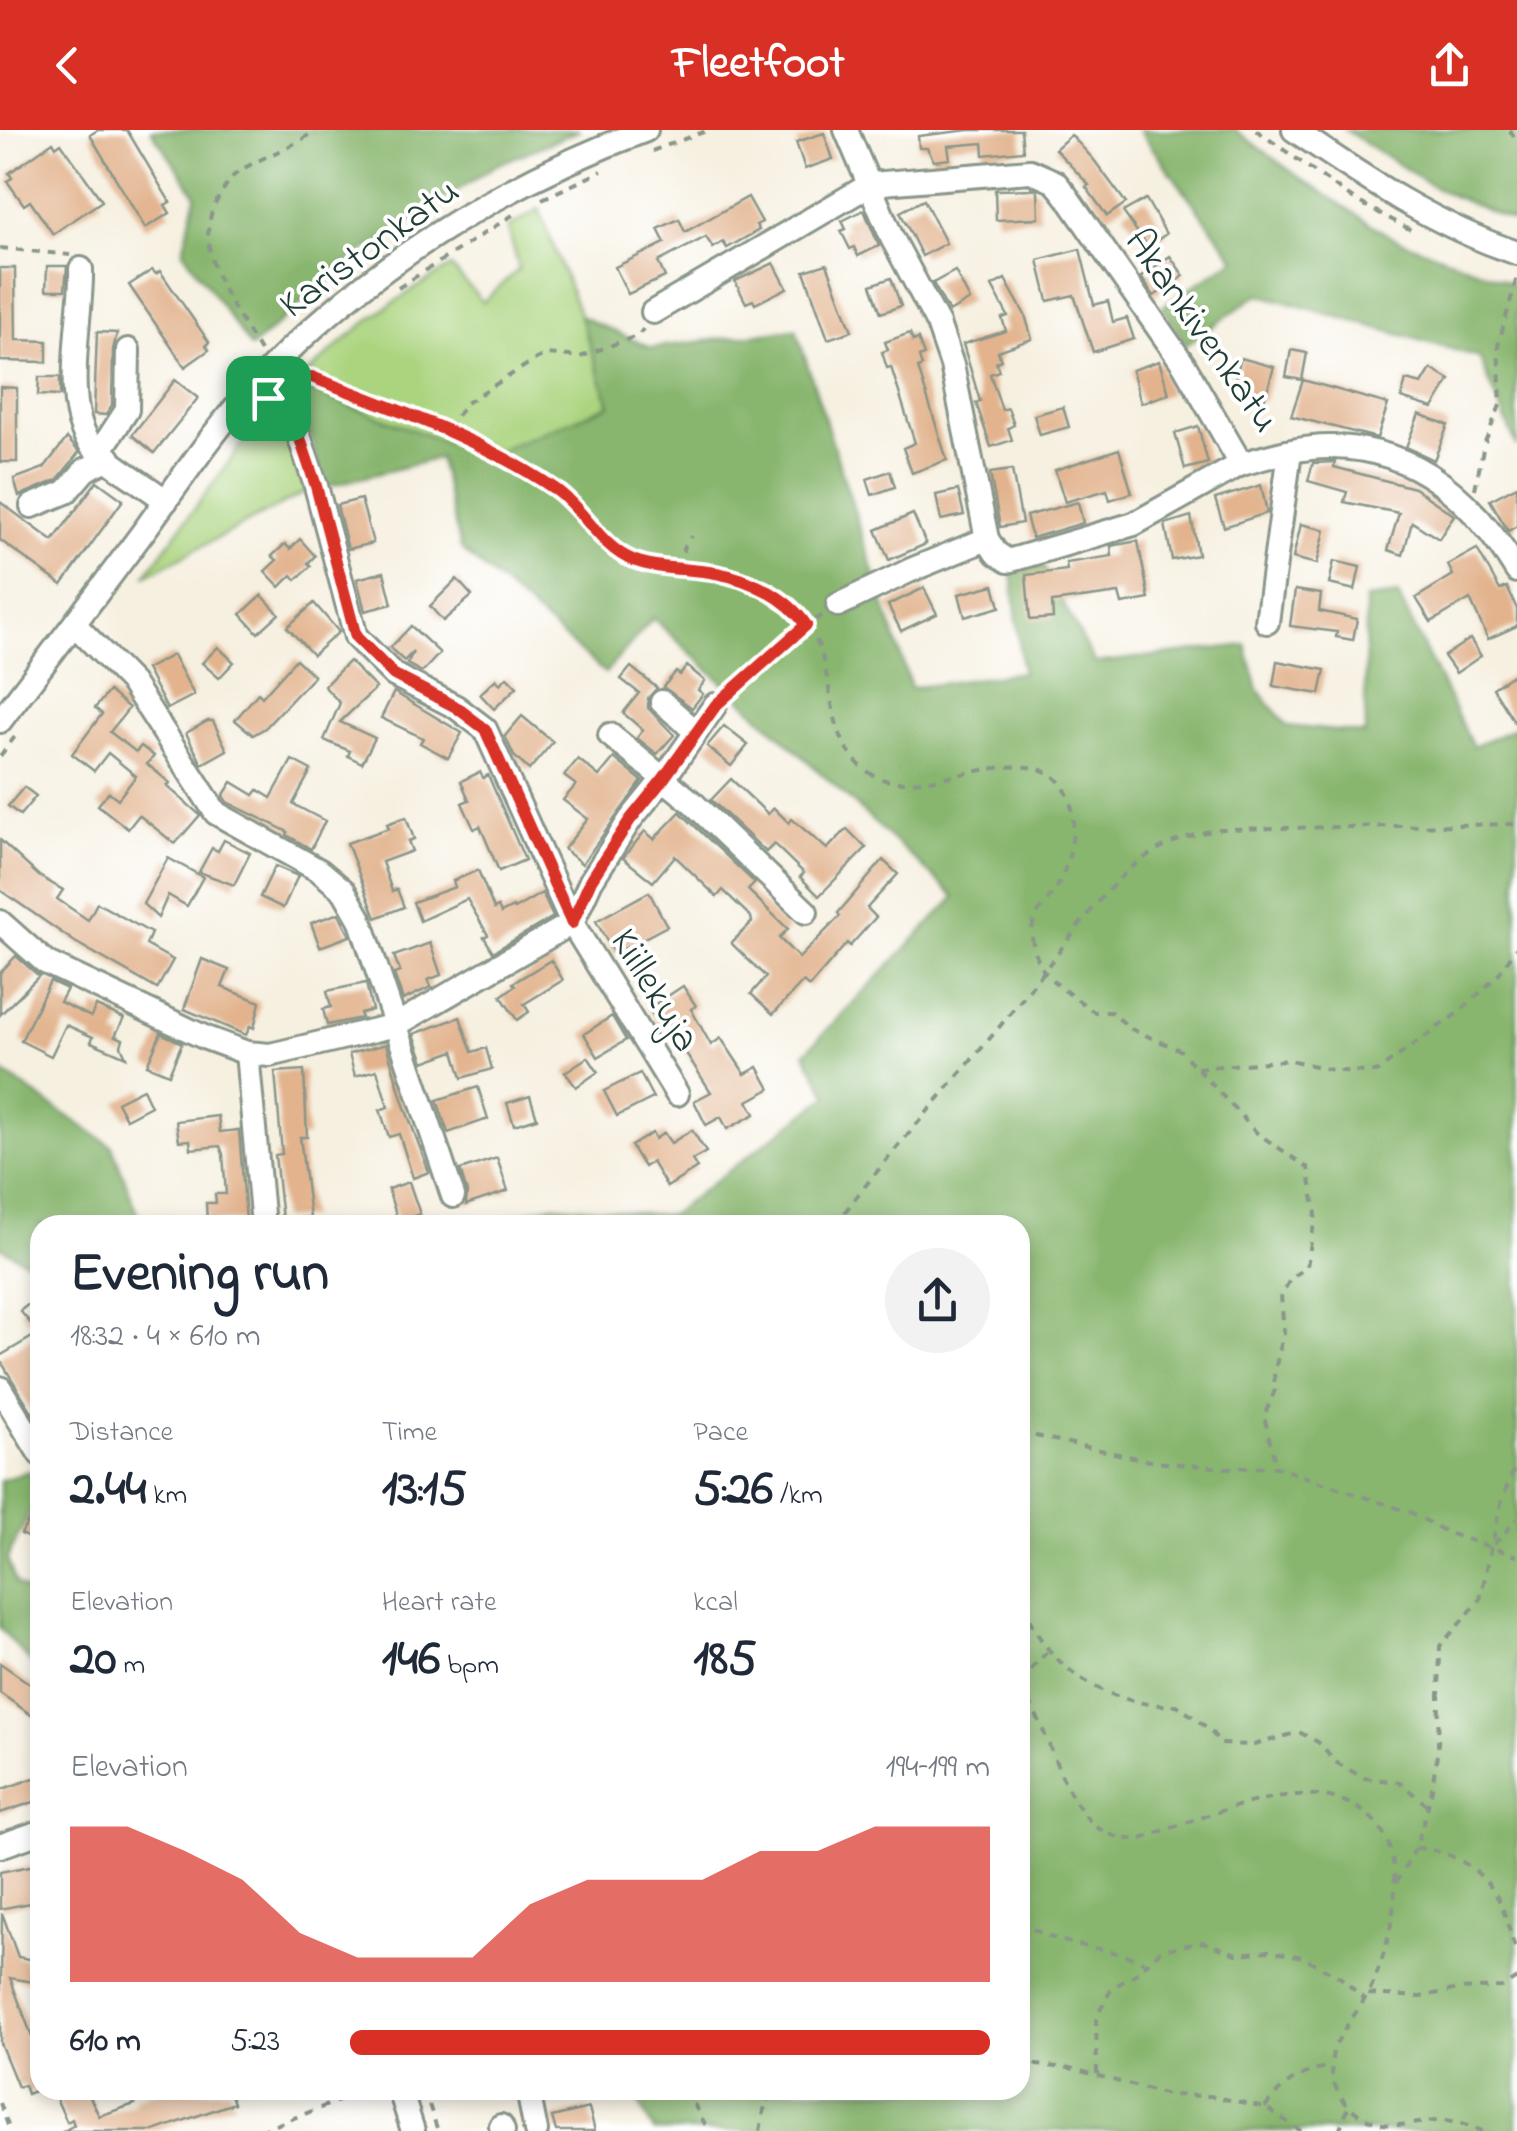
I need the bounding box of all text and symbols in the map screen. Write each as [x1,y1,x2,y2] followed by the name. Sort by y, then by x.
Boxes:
[672,32,845,98] text: Fleetfoot
[40,38,95,93] icon: back
[1422,38,1477,93] icon: share
[268,164,473,335] street label: Karistonkatu
[1108,217,1293,446] street label: Akankivenkatu
[226,356,311,441] pin
[241,371,296,426] icon: arrive
[593,918,713,1064] street label: Kiillekuja
[70,1236,329,1316] text: Evening run
[885,1248,990,1353] button: share
[70,1314,261,1361] text: 18:32 · 4 × 610 m
[70,1413,173,1454] text: Distance
[382,1413,437,1454] text: Time
[693,1413,748,1454] text: Pace
[70,1454,146,1527] text: 2.44
[382,1454,467,1527] text: 13:15
[693,1454,773,1527] text: 5:26
[146,1476,187,1517] text: km
[773,1476,823,1517] text: /km
[70,1583,173,1624] text: Elevation
[382,1583,496,1624] text: Heart rate
[693,1583,738,1624] text: kcal
[70,1624,116,1697] text: 20
[382,1624,440,1697] text: 146
[693,1624,757,1697] text: 185
[116,1646,145,1687] text: m
[440,1646,499,1687] text: bpm
[70,1745,188,1792] text: Elevation
[886,1745,990,1792] text: 194–199 m
[70,2019,141,2066] text: 610 m
[230,2019,280,2066] text: 5:23

